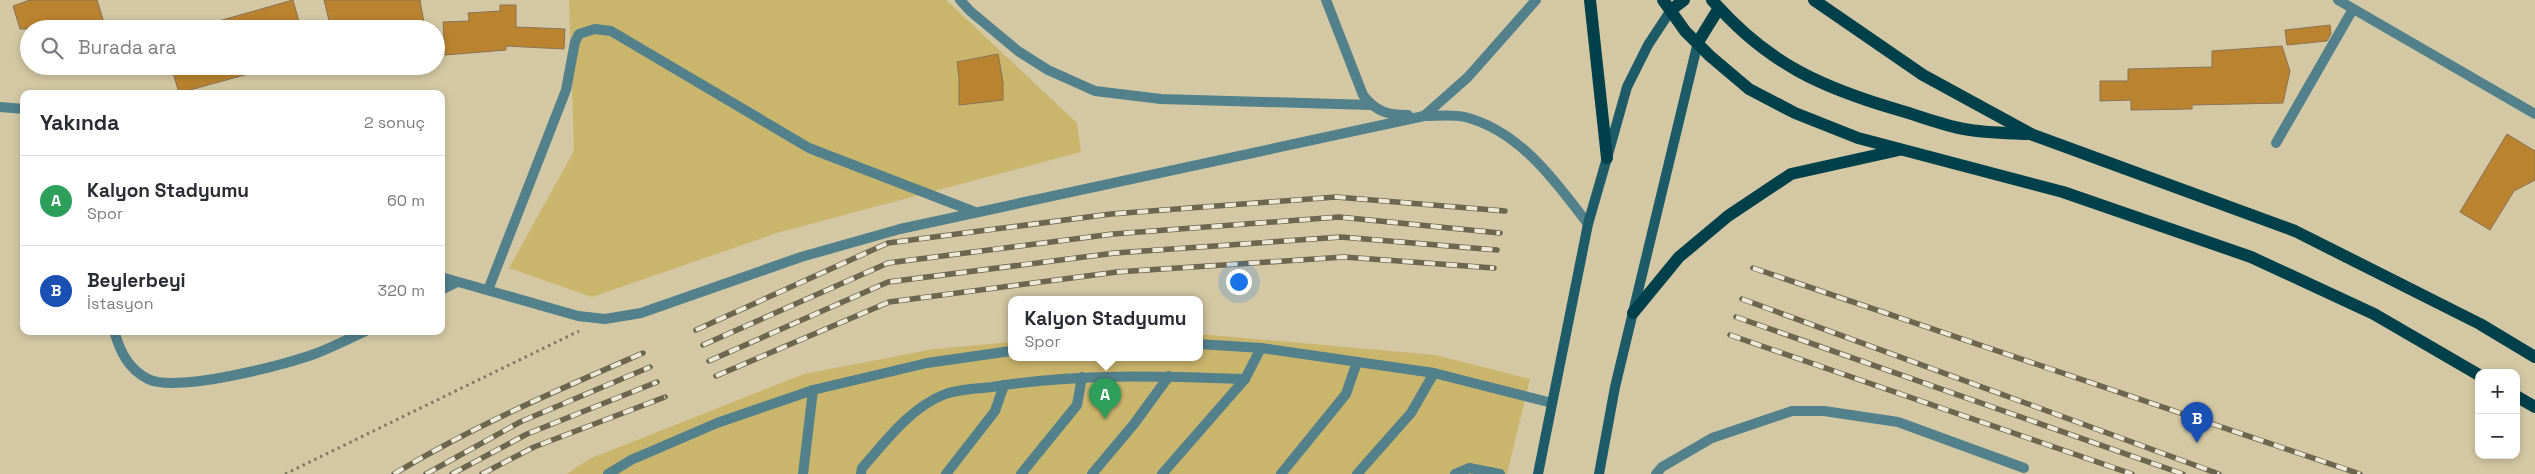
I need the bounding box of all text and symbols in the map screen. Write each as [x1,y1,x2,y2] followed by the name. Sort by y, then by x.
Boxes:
[20,20,445,75] search box
[38,34,66,62] icon: search
[78,35,176,60] text: Burada ara
[40,109,119,136] text: Yakında
[364,112,425,133] text: 2 sonuç
[87,178,249,203] text: Kalyon Stadyumu
[51,190,61,211] text: A
[387,190,425,211] text: 60 m
[87,203,123,224] text: Spor
[87,268,186,293] text: Beylerbeyi
[1226,269,1252,295] your location
[51,280,61,301] text: B
[378,280,425,301] text: 320 m
[87,293,154,314] text: İstasyon
[1008,296,1203,361] popup
[1024,306,1187,331] text: Kalyon Stadyumu
[1024,331,1061,352] text: Spor
[2475,369,2520,459] map controls
[2475,369,2520,414] button: +
[1089,378,1121,419] pin: A
[2181,402,2213,443] pin: B
[2475,414,2520,459] button: −

